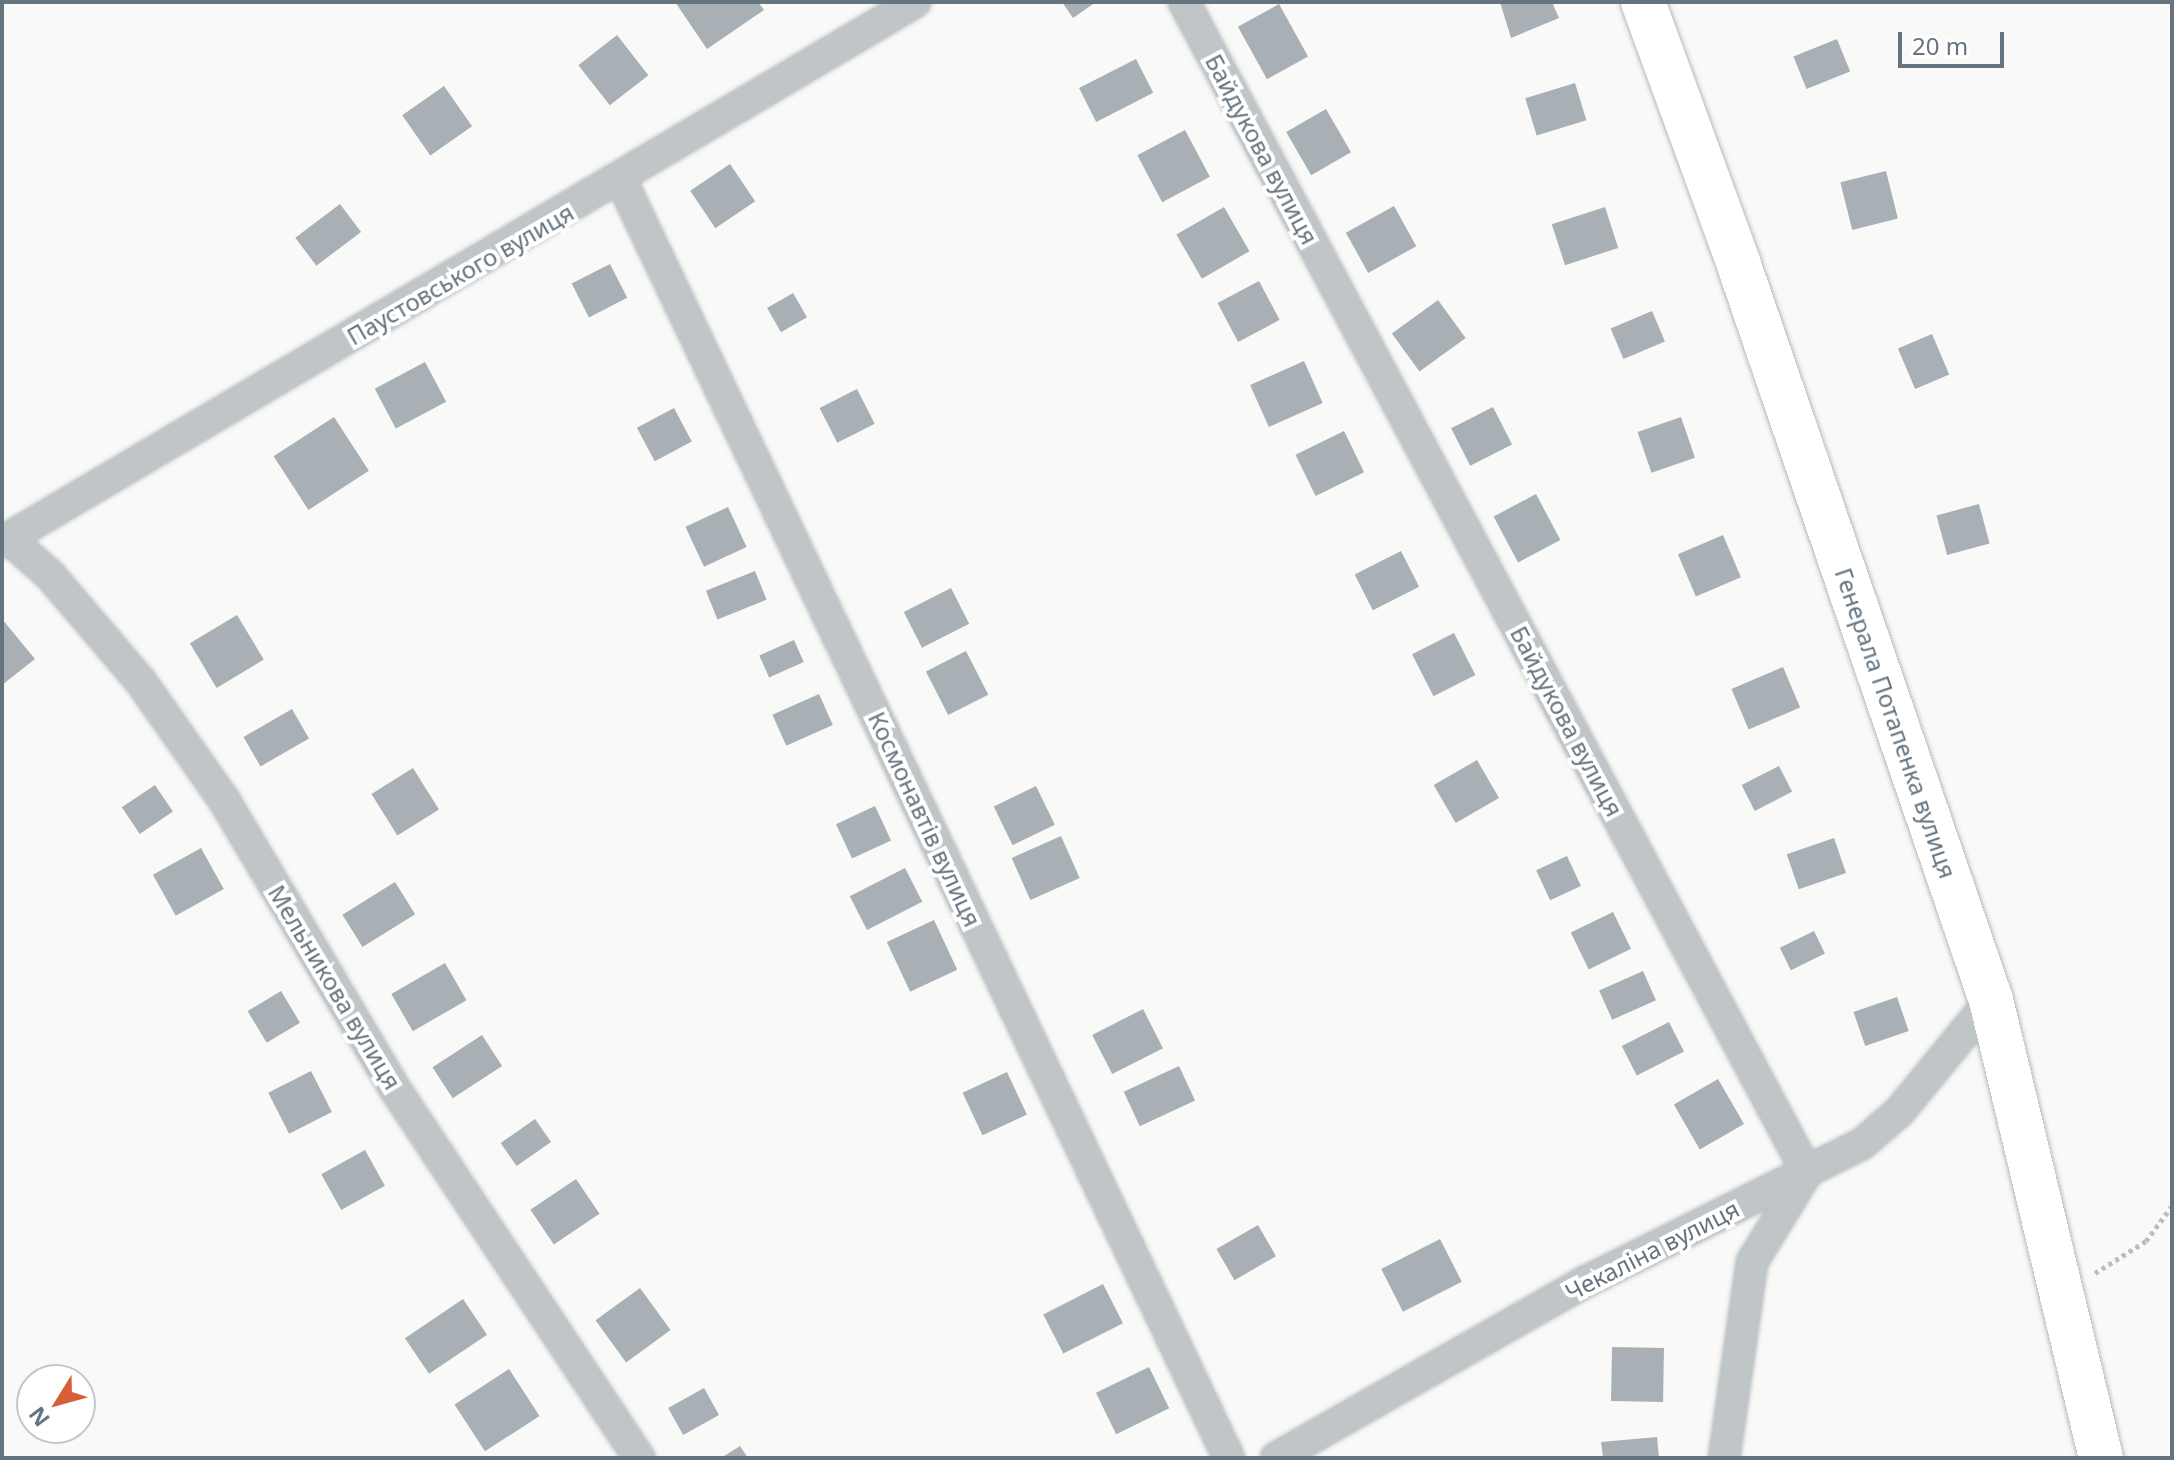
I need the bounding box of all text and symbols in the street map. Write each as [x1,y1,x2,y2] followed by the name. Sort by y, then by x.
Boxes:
[1902,16,2008,66] scale bar
[1912,29,1968,62] text: 20 m
[1200,49,1324,249] street label: Байдукова вулиця
[342,197,578,351] street label: Паустовського вулиця
[1829,564,1963,882] street label: Генерала Потапенка вулиця
[1505,621,1629,821] street label: Байдукова вулиця
[863,707,987,931] street label: Космонавтів вулиця
[263,880,407,1094] street label: Мельникова вулиця
[1560,1194,1744,1306] street label: Чекаліна вулиця
[16,1364,96,1444] north arrow
[21,1401,56,1433] text: N

